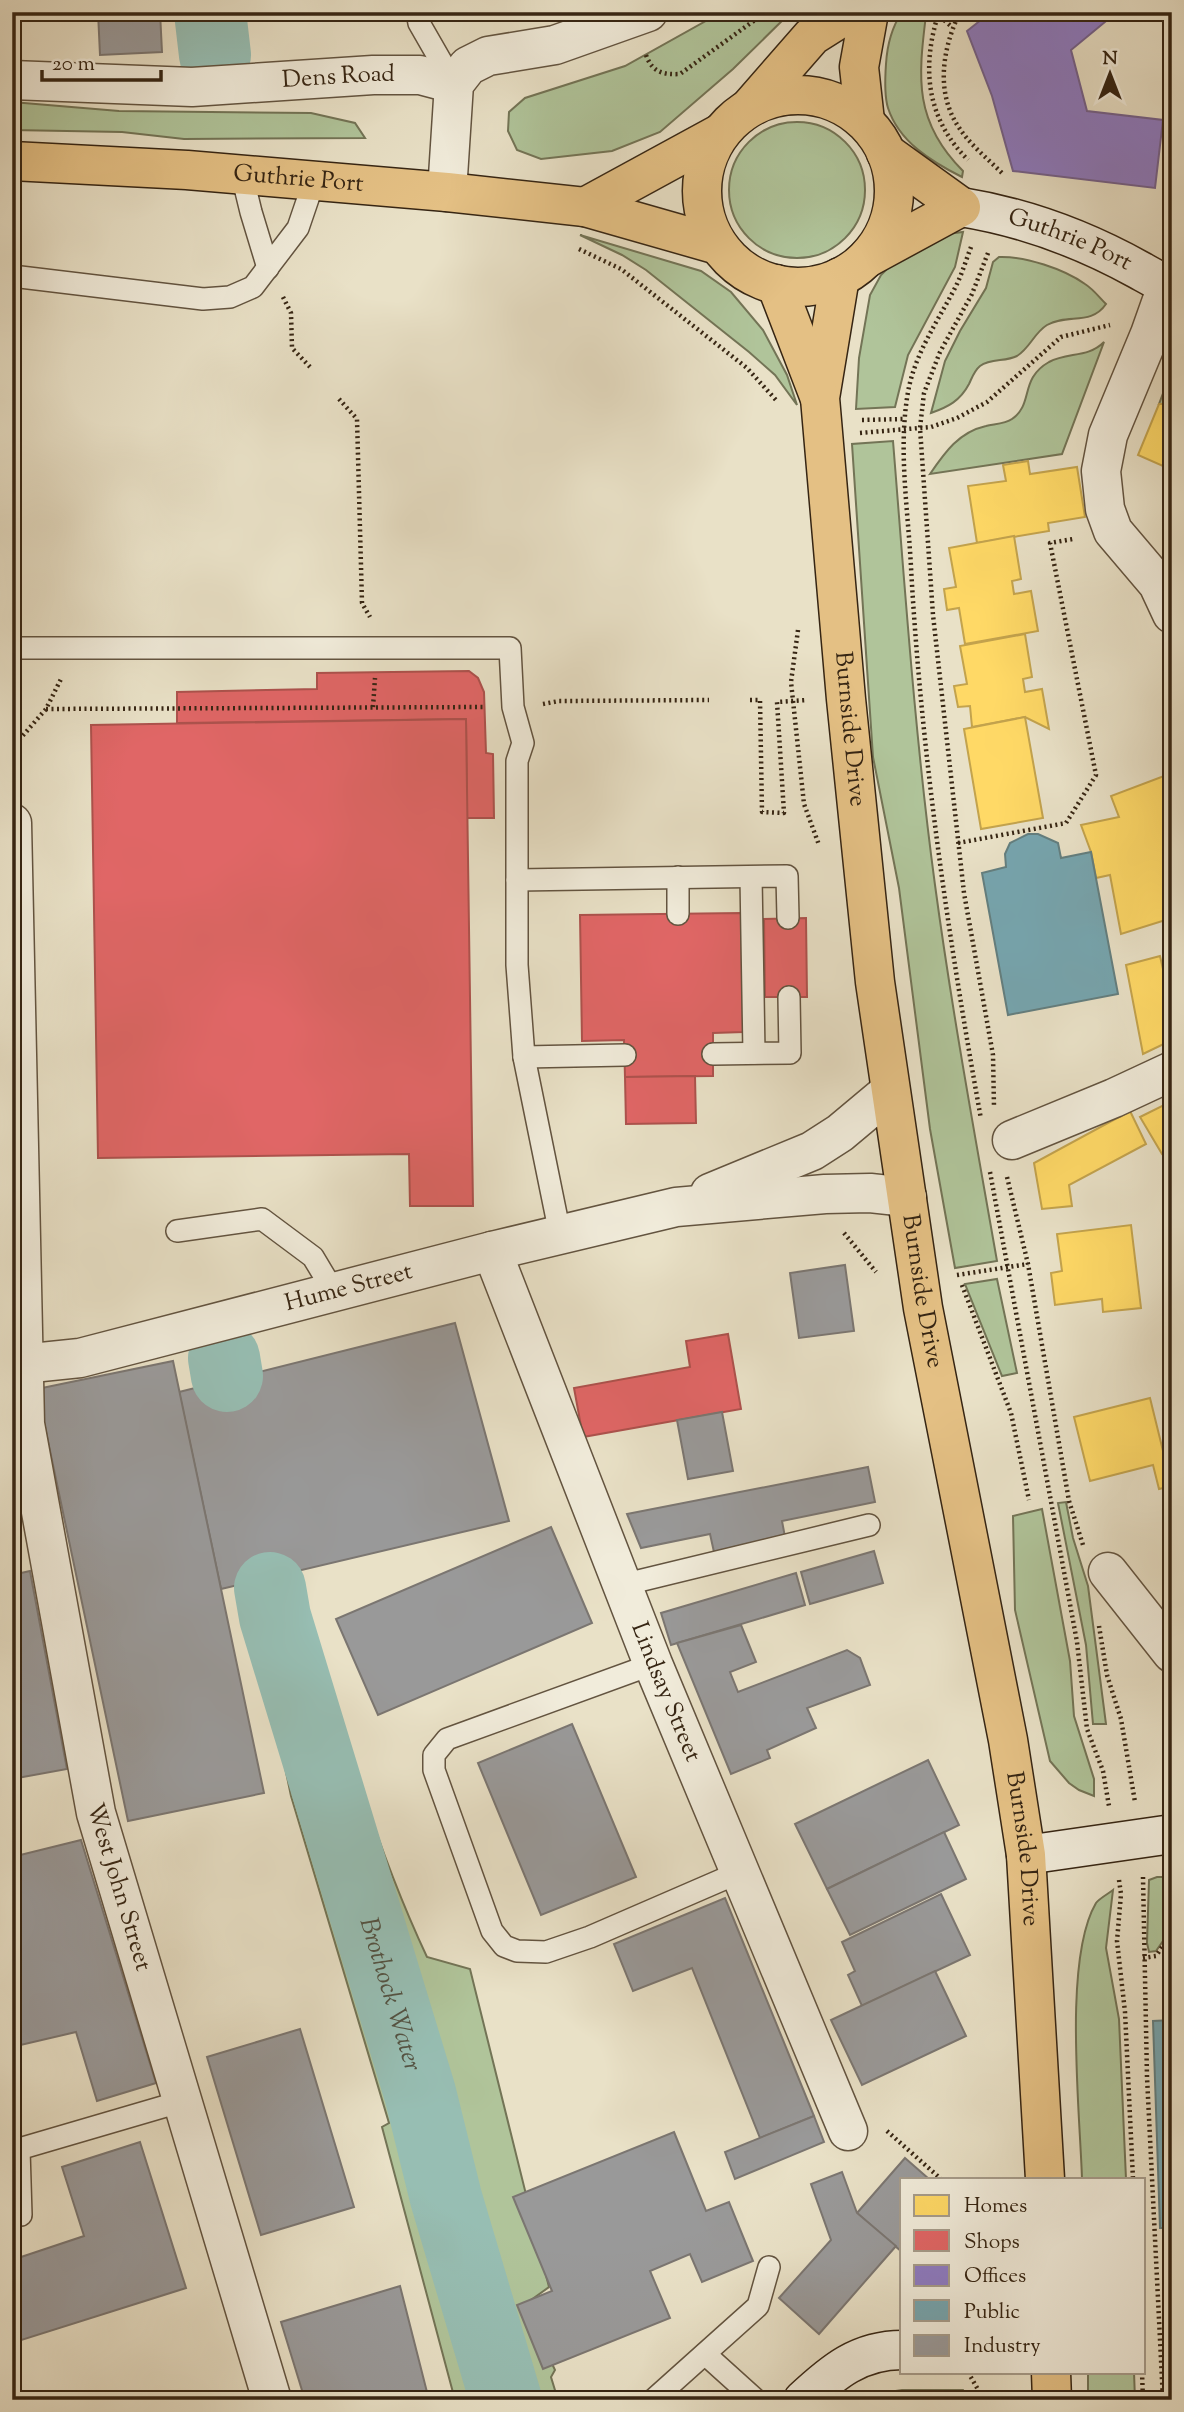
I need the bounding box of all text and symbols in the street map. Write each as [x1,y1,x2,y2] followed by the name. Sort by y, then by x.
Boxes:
[42,38,161,82] scale bar
[1076,38,1146,108] north arrow
[1102,46,1118,73] text: N
[52,50,95,80] text: 20 m
[281,58,395,98] street label: Dens Road
[232,157,365,202] street label: Guthrie Port
[1004,201,1138,280] street label: Guthrie Port
[825,650,874,808] street label: Burnside Drive
[892,1212,951,1371] street label: Burnside Drive
[281,1255,416,1321] street label: Hume Street
[621,1617,709,1767] street label: Lindsay Street
[996,1769,1047,1927] street label: Burnside Drive
[77,1799,159,1975] street label: West John Street
[349,1913,431,2076] water label: Brothock Water
[900,2178,1146,2374] legend
[964,2192,1027,2222] text: Homes
[964,2228,1020,2258] text: Shops
[964,2262,1026,2292] text: Offices
[964,2298,1020,2328] text: Public
[964,2332,1041,2362] text: Industry

